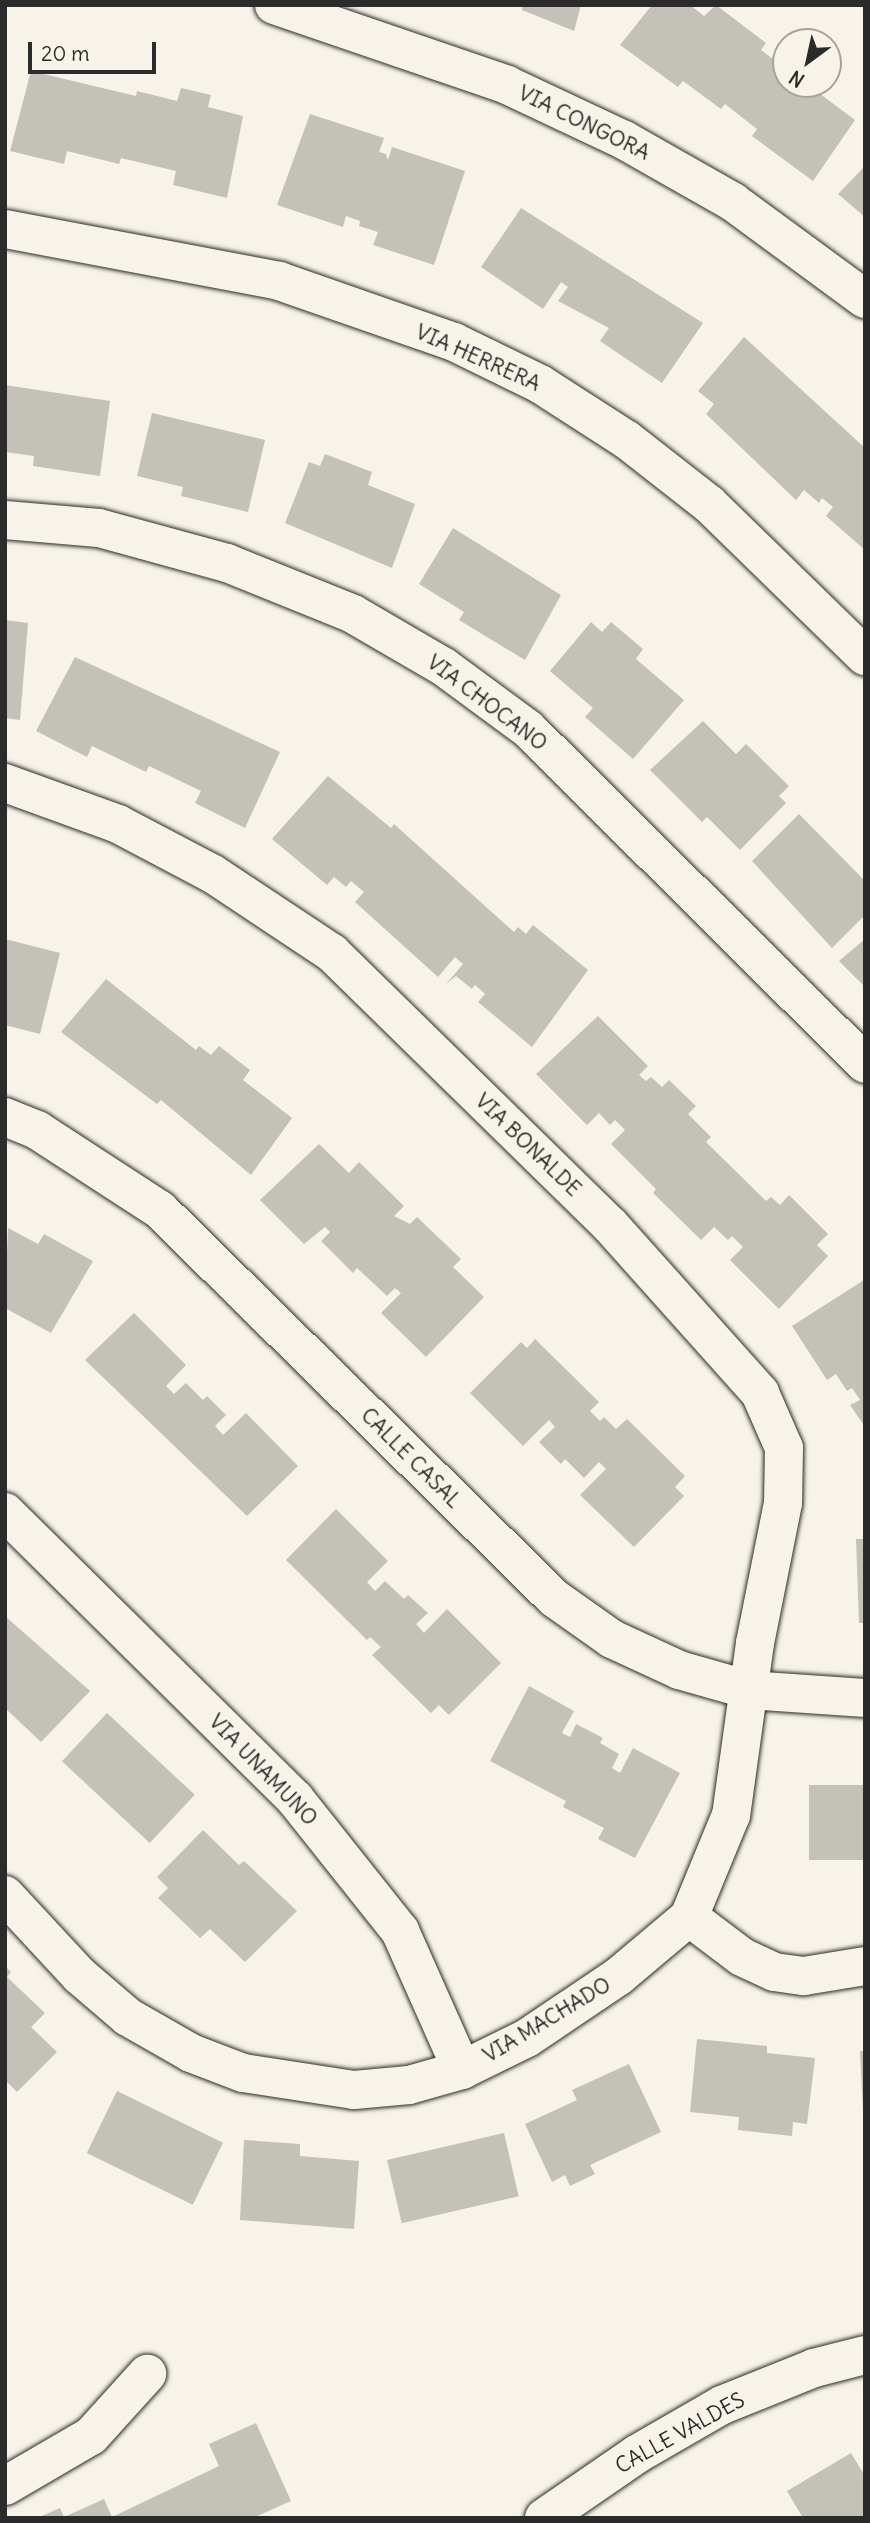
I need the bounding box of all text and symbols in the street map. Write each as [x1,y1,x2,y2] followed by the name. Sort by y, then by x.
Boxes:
[32,28,159,72] scale bar
[772,28,842,98] north arrow
[41,40,90,67] text: 20 m
[785,65,809,93] text: N
[514,80,654,166] street label: VIA CONGORA
[412,319,544,397] street label: VIA HERRERA
[422,650,552,756] street label: VIA CHOCANO
[470,1088,586,1202] street label: VIA BONALDE
[356,1403,466,1513] street label: CALLE CASAL
[203,1709,323,1831] street label: VIA UNAMUNO
[479,1972,615,2068] street label: VIA MACHADO
[611,2387,749,2479] street label: CALLE VALDES

